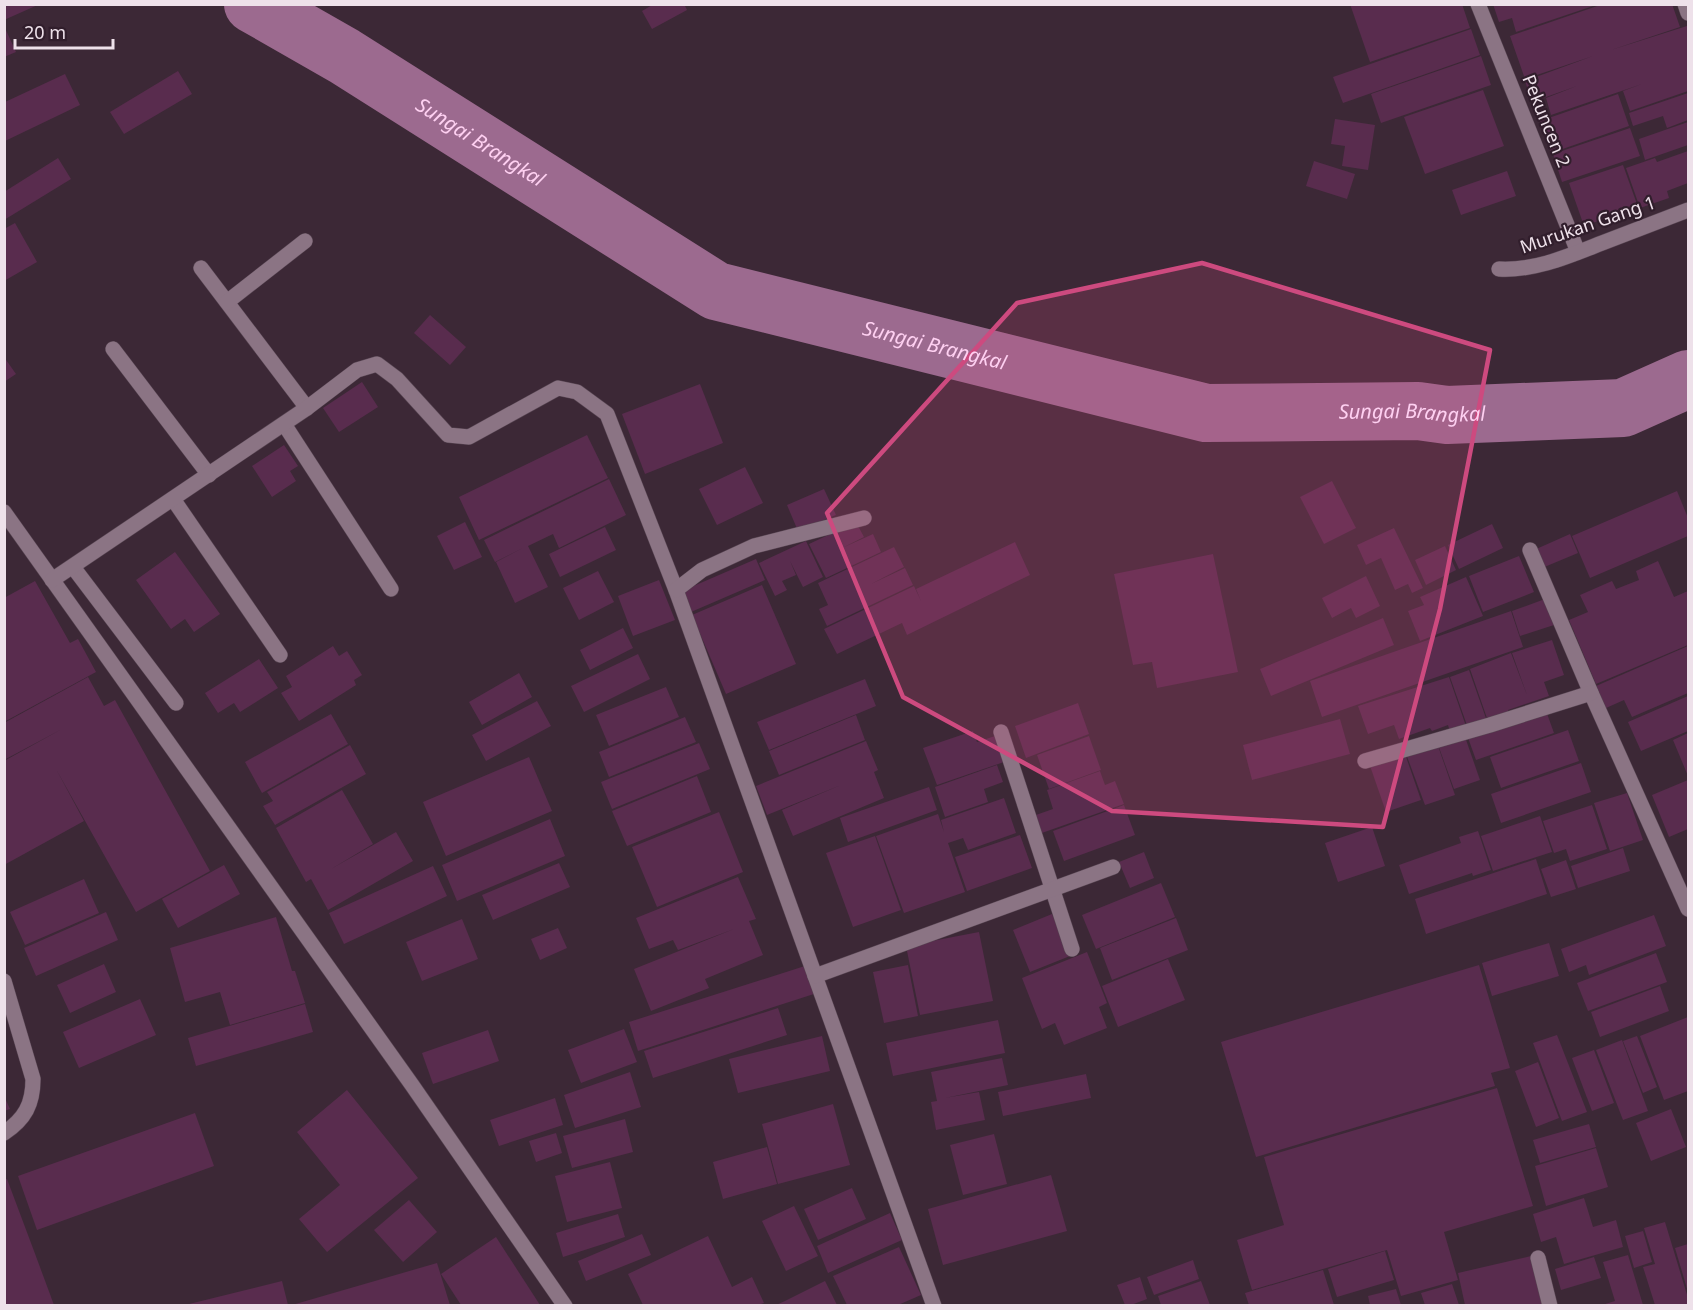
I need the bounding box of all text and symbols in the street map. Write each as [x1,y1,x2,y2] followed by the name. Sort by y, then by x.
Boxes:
[15,12,112,50] scale bar
[24,20,66,44] text: 20 m
[1517,71,1576,170] street label: Pekuncen 2
[411,91,551,193] water label: Sungai Brangkal
[1517,190,1659,259] street label: Murukan Gang 1
[860,314,1010,376] water label: Sungai Brangkal
[1338,397,1487,428] water label: Sungai Brangkal

